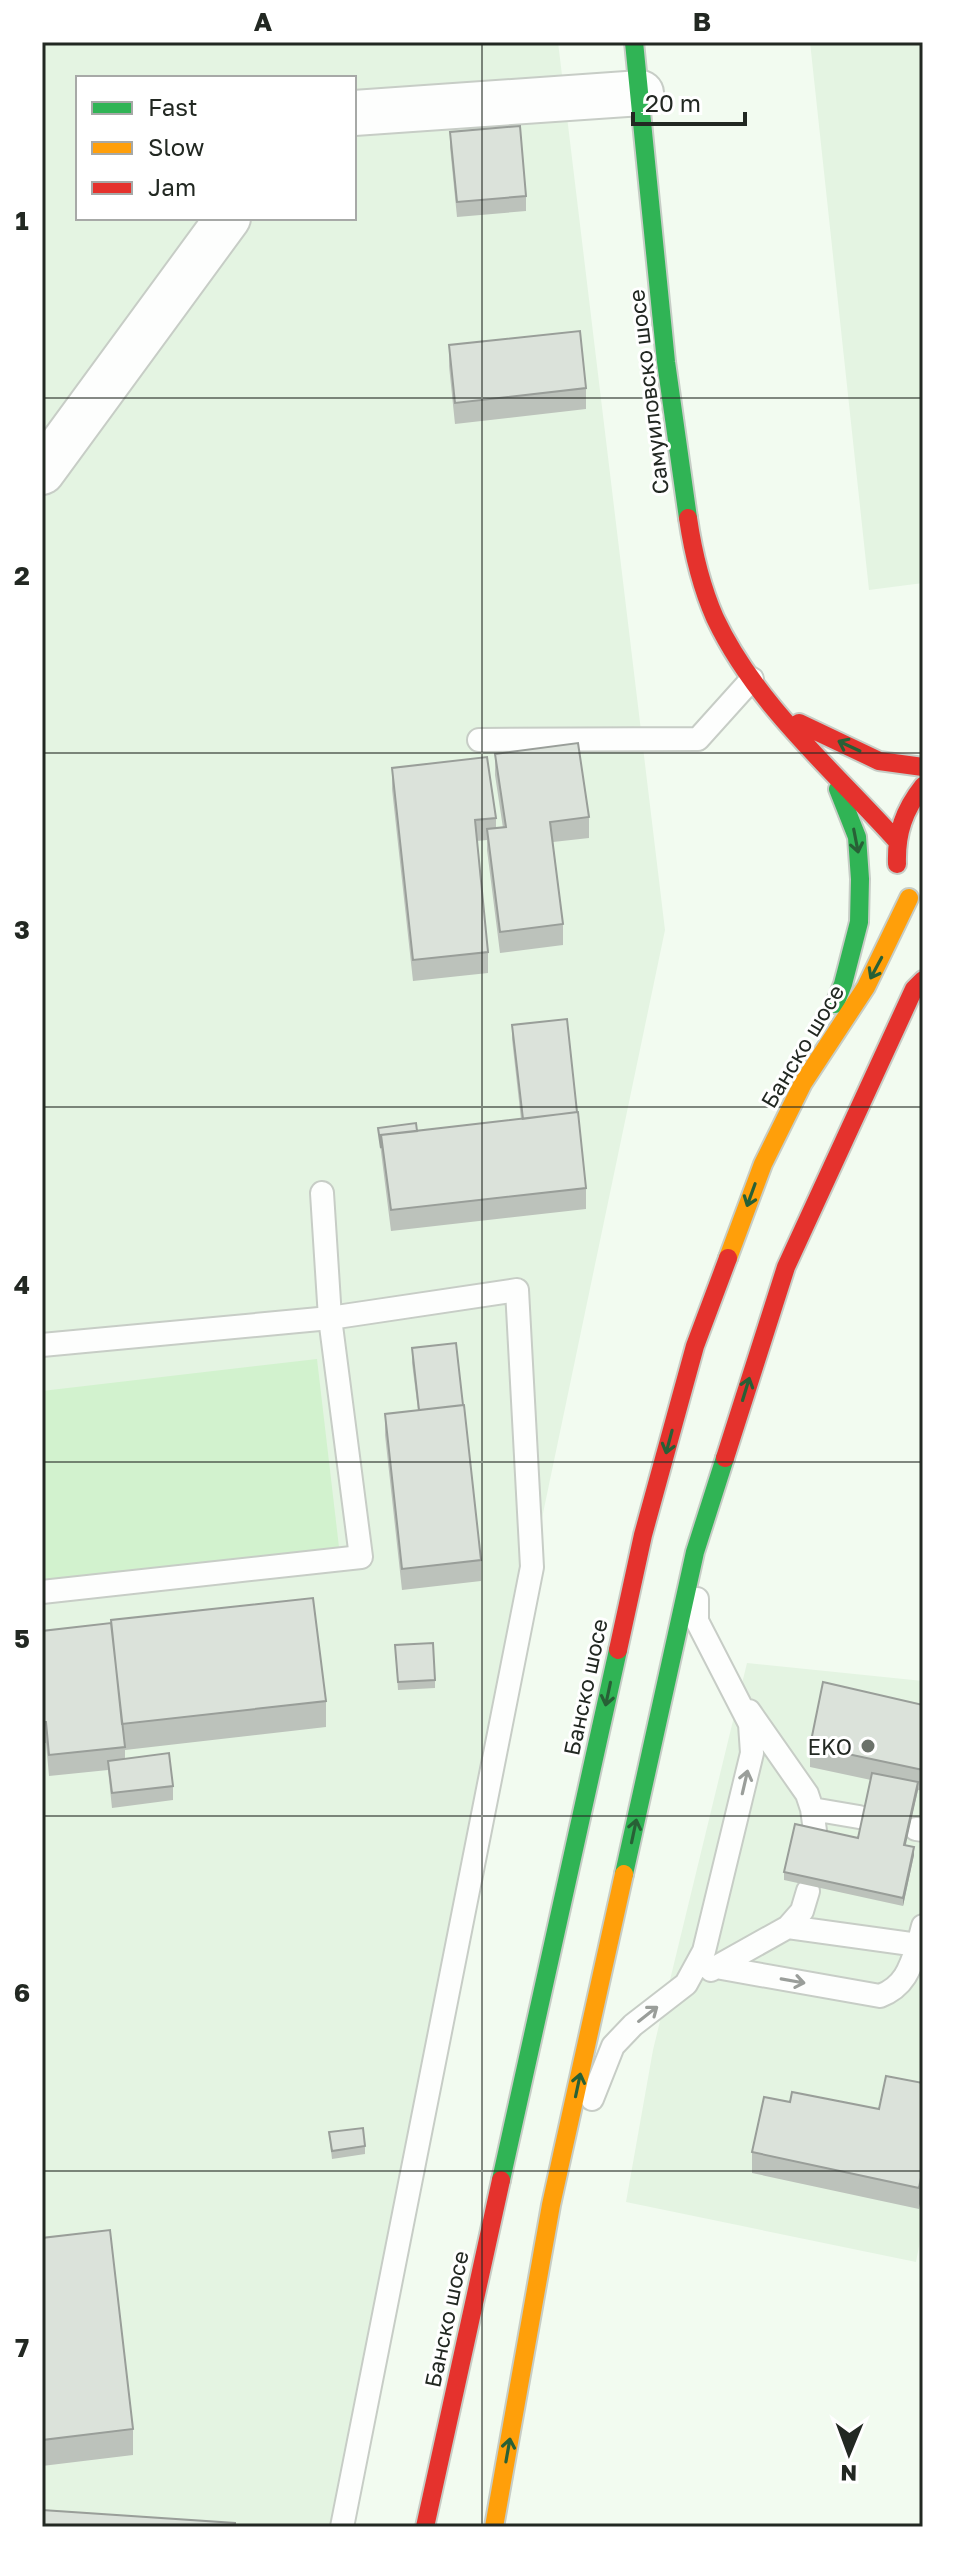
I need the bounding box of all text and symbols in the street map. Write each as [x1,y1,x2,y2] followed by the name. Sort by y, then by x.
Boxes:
[254,6,273,37] text: A
[693,6,711,37] text: B
[76,76,356,220] legend
[633,76,745,126] scale bar
[645,88,701,117] text: 20 m
[148,92,198,121] text: Fast
[148,132,204,161] text: Slow
[148,172,196,201] text: Jam
[15,205,29,236] text: 1
[622,288,674,496] street label: Самуиловско шосе
[14,560,30,591] text: 2
[837,738,861,753] one-way arrow
[849,827,864,853] one-way arrow
[14,914,30,945] text: 3
[868,956,884,980] one-way arrow
[755,979,849,1113] street label: Банско шосе
[743,1183,758,1208] one-way arrow
[14,1269,30,1300] text: 4
[739,1377,754,1402] one-way arrow
[661,1428,676,1454] one-way arrow
[557,1616,613,1758] street label: Банско шосе
[14,1623,30,1654] text: 5
[600,1681,615,1707] one-way arrow
[808,1733,852,1760] place label: EKO
[859,1737,877,1755] marker: EKO
[738,1769,753,1795] one-way arrow
[627,1819,642,1844] one-way arrow
[780,1974,805,1989] one-way arrow
[14,1977,30,2008] text: 6
[637,2005,658,2023] one-way arrow
[571,2073,586,2098] one-way arrow
[418,2248,474,2390] street label: Банско шосе
[15,2332,29,2363] text: 7
[809,2413,889,2493] north arrow
[501,2438,516,2463] one-way arrow
[840,2460,857,2487] text: N

